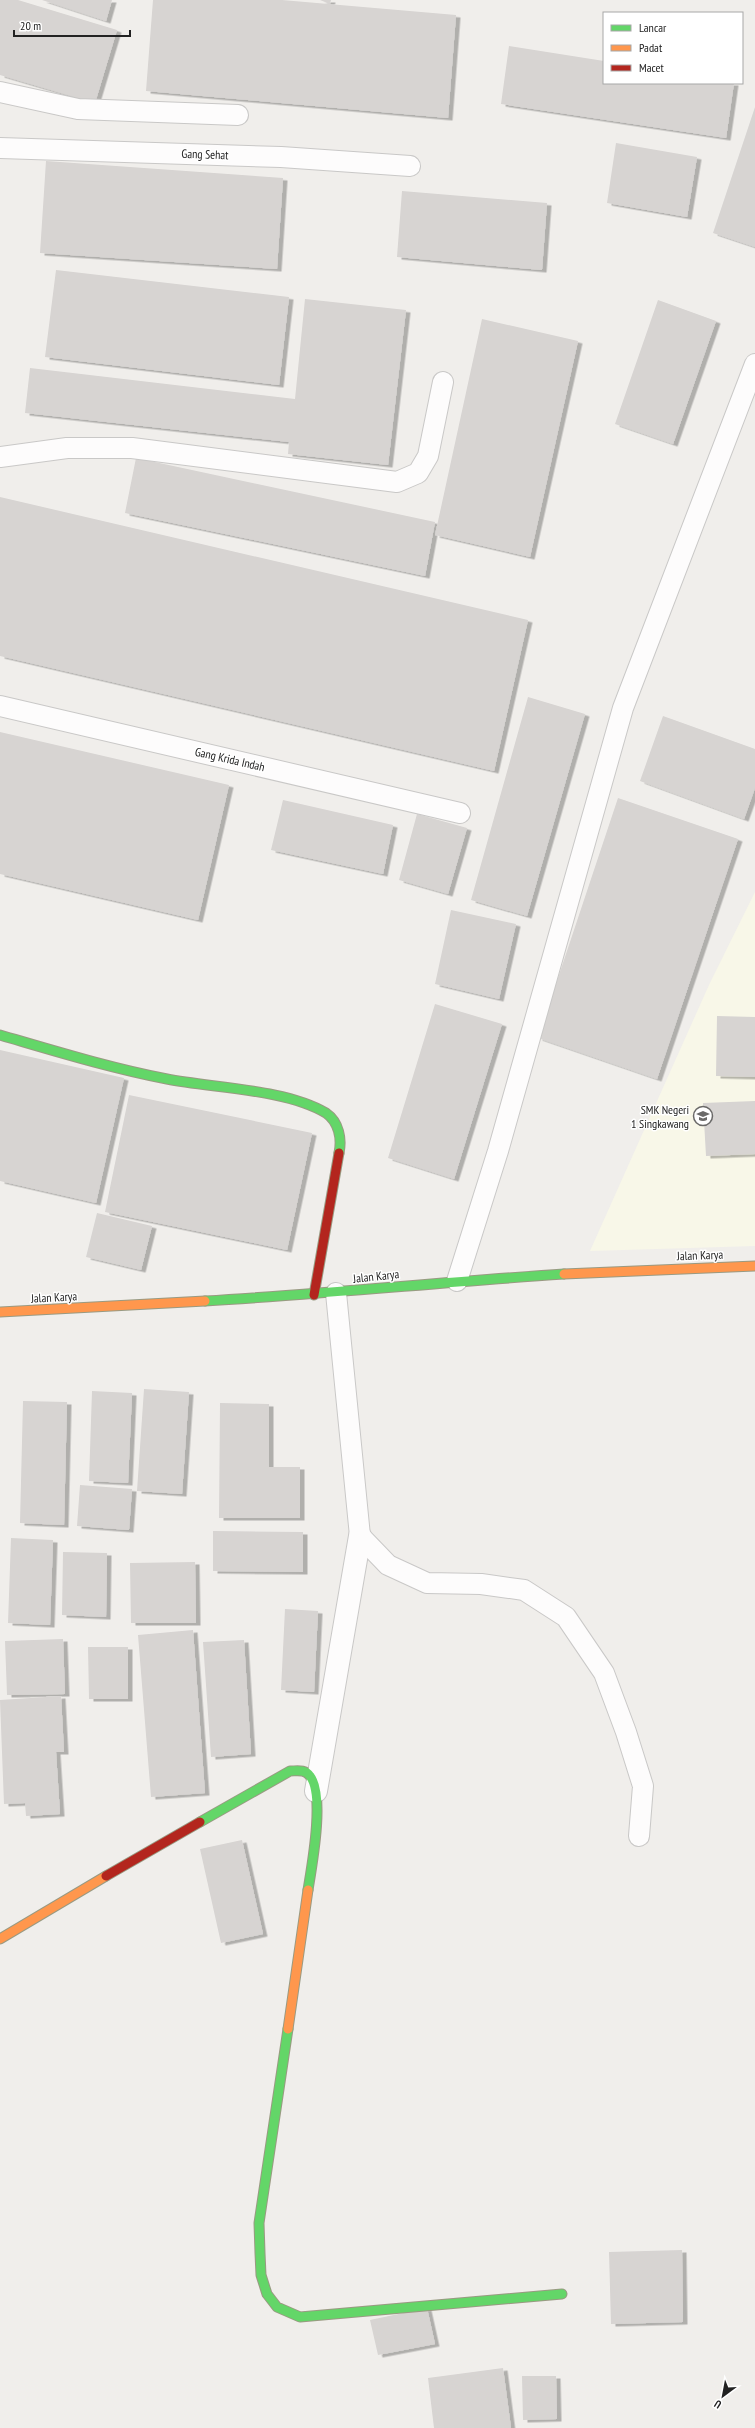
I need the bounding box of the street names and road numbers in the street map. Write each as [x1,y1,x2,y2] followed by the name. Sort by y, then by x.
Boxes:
[181,146,230,162] street label: Gang Sehat
[194,744,266,774] street label: Gang Krida Indah
[676,1247,724,1263] street label: Jalan Karya
[351,1266,400,1286] street label: Jalan Karya
[30,1288,78,1306] street label: Jalan Karya

